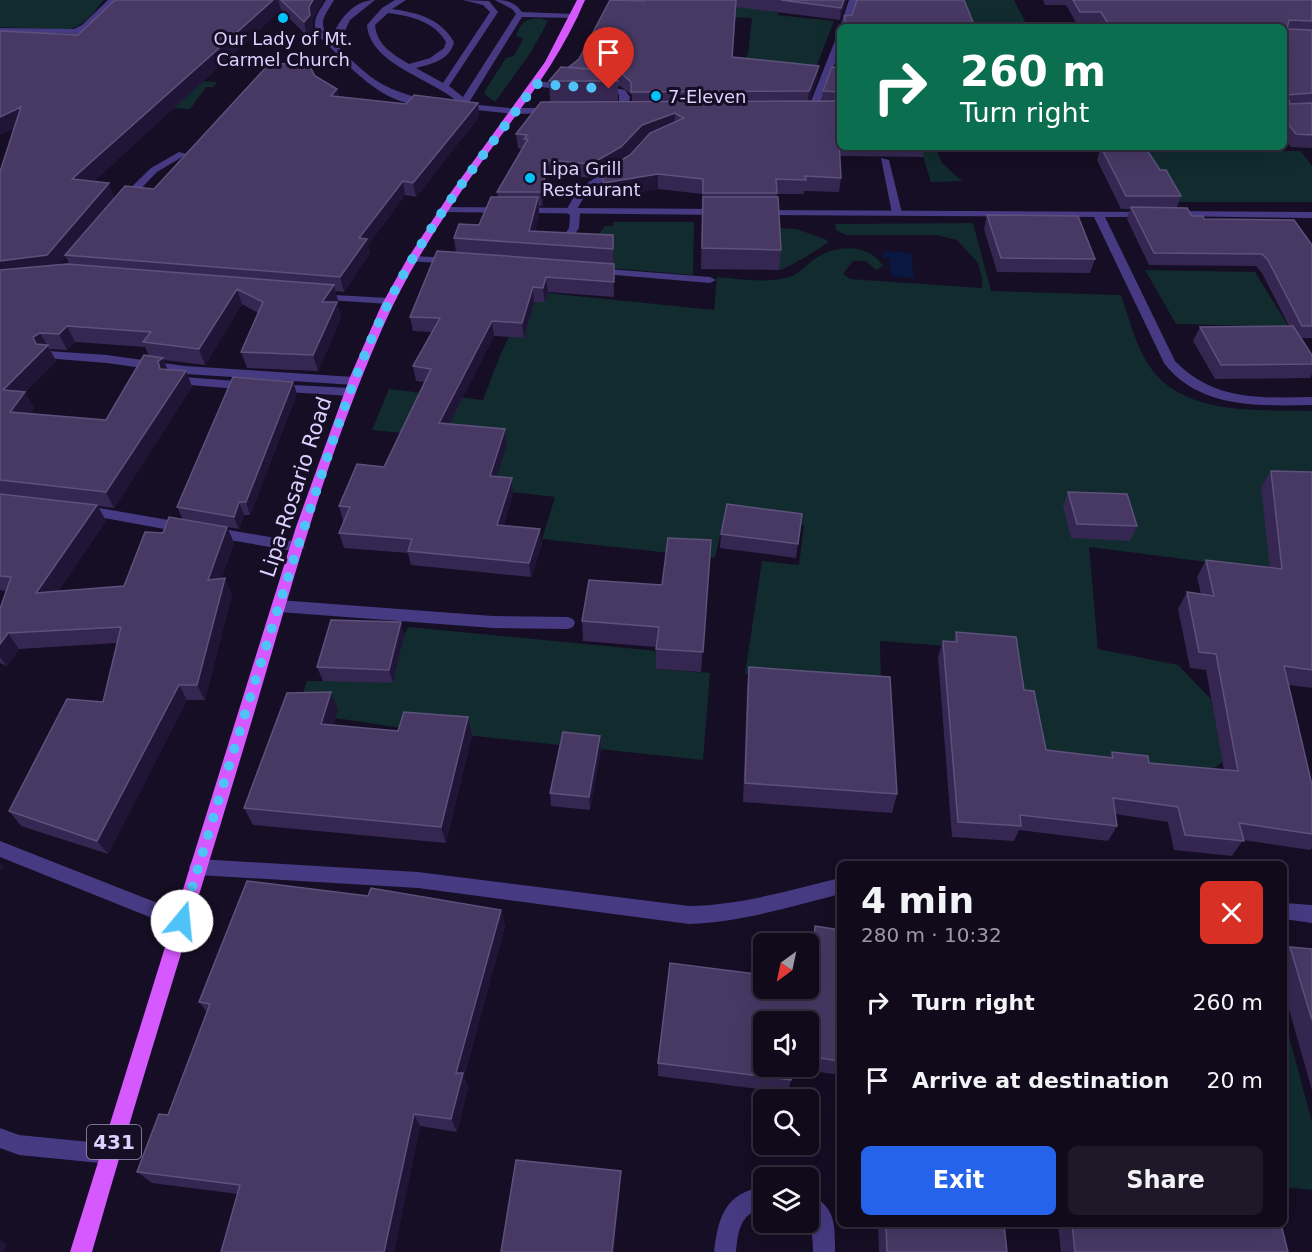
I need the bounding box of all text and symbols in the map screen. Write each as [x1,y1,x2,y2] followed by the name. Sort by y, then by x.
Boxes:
[276,11,290,25] marker: Our Lady of Mt. Carmel Church
[583,27,634,89] pin
[214,28,352,70] place label: Our Lady of Mt. Carmel Church
[592,36,625,69] icon: arrive
[960,47,1106,96] text: 260 m
[861,48,939,126] icon: right
[668,86,747,107] place label: 7-Eleven
[649,89,663,103] marker: 7-Eleven
[960,97,1089,128] text: Turn right
[542,158,641,200] place label: Lipa Grill Restaurant
[523,171,537,185] marker: Lipa Grill Restaurant
[255,394,337,580] street label: Lipa-Rosario Road
[861,880,974,921] text: 4 min
[1200,881,1263,944] button: close
[150,889,214,953] position arrow
[861,923,1002,947] text: 280 m · 10:32
[753,933,819,999] north arrow
[753,933,819,1233] map controls
[861,986,894,1019] icon: right
[912,990,1035,1015] text: Turn right
[1193,990,1263,1015] text: 260 m
[753,1011,819,1077] button: sound
[861,1064,894,1097] icon: arrive
[912,1068,1169,1093] text: Arrive at destination
[1207,1068,1263,1093] text: 20 m
[753,1089,819,1155] button: search
[87,1125,141,1159] road number: 431
[861,1146,1056,1215] button: Exit
[1068,1146,1263,1215] button: Share
[753,1167,819,1233] button: layers

